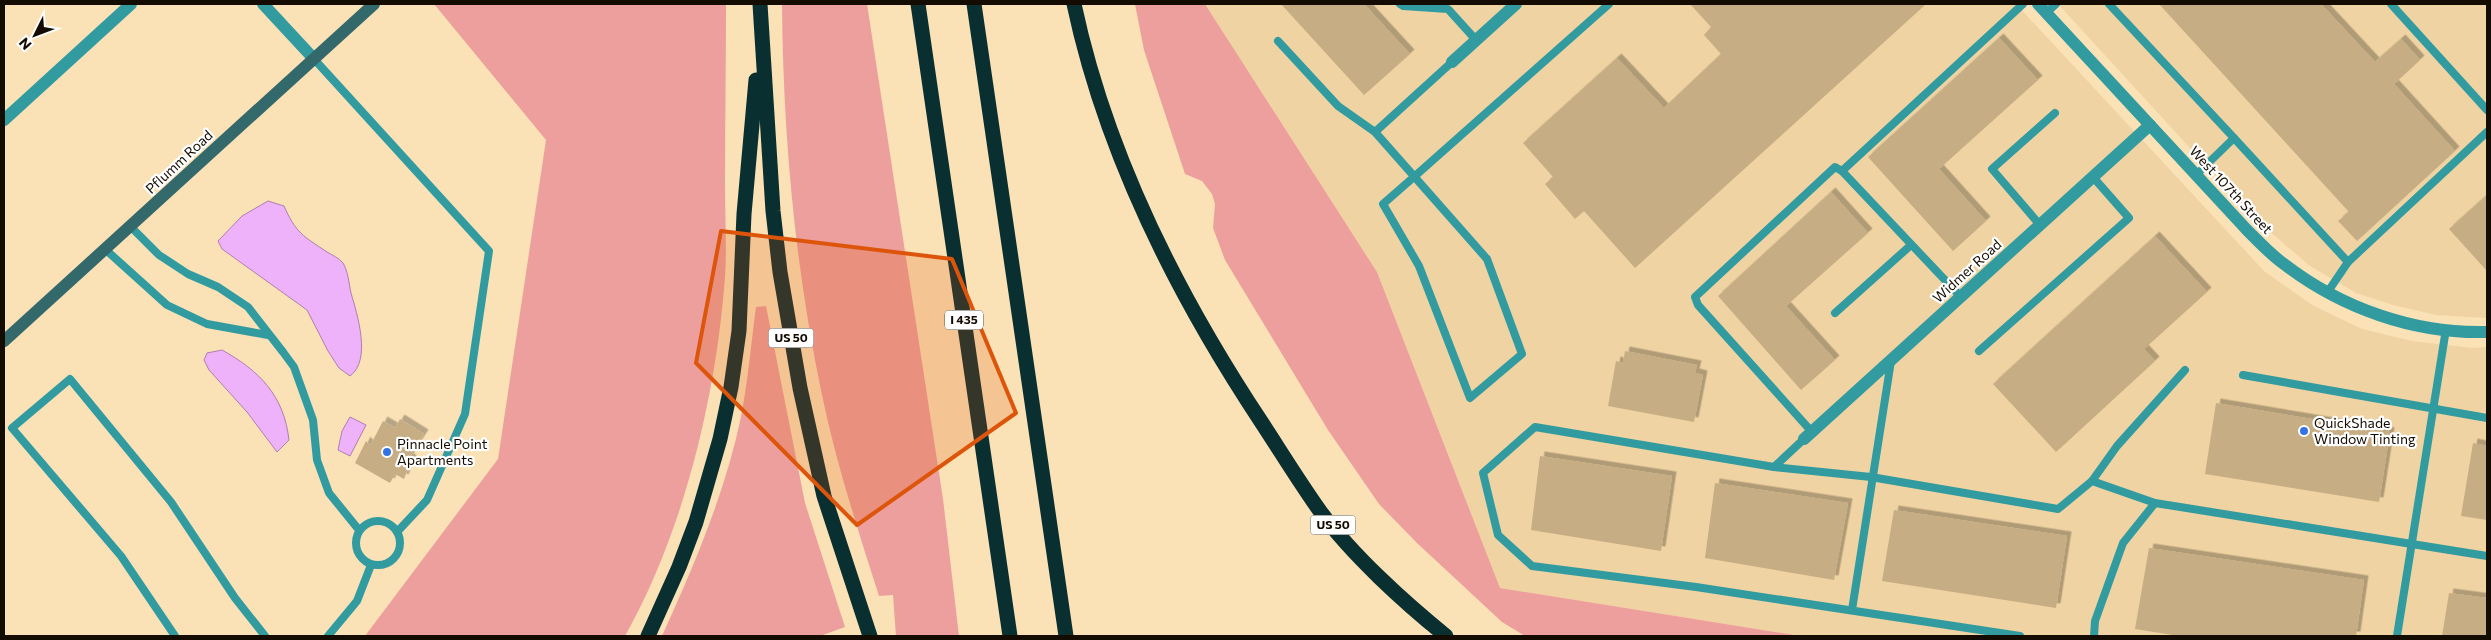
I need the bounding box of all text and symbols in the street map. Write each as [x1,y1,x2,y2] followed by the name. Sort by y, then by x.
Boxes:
[10,10,60,60] north arrow
[15,34,35,54] text: N
[142,126,216,197] street label: Pflumm Road
[2186,142,2277,237] street label: West 107th Street
[1929,235,2005,306] street label: Widmer Road
[945,310,983,330] road number: I 435
[768,328,814,348] road number: US 50
[2314,414,2416,447] place label: QuickShade Window Tinting
[2298,425,2310,437] marker: QuickShade Window Tinting
[397,435,488,468] place label: Pinnacle Point Apartments
[381,446,393,458] marker: Pinnacle Point Apartments
[1310,516,1356,534] road number: US 50

